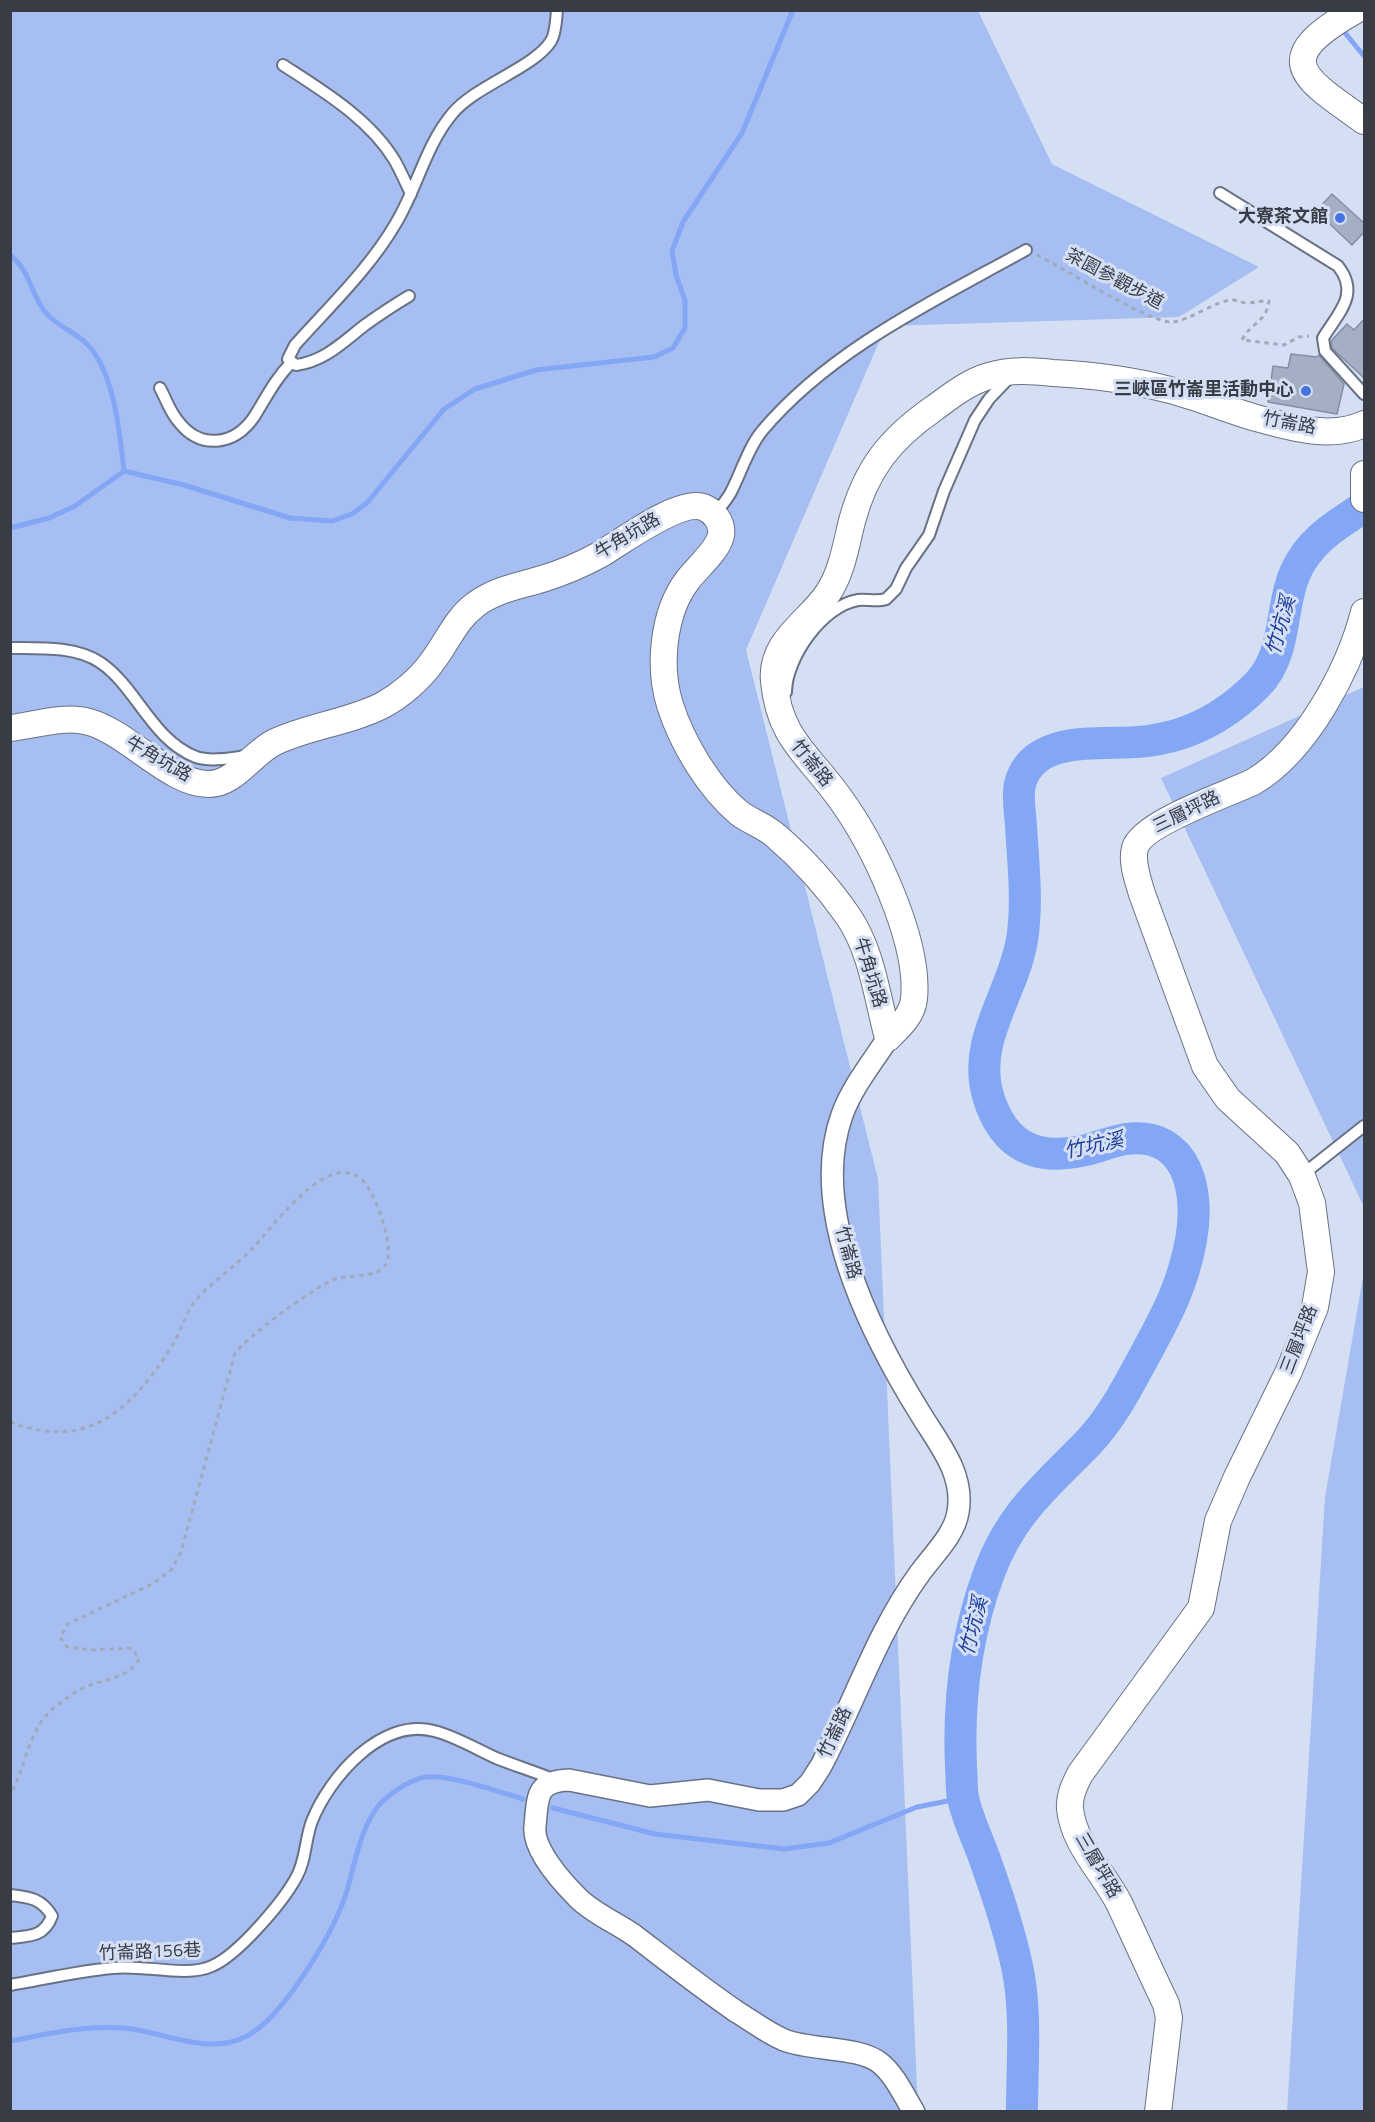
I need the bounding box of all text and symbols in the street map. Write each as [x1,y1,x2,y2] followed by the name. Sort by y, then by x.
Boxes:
[1238,207,1328,229] place label: 大寮茶文館
[1333,211,1347,225] marker: 大寮茶文館
[1061,245,1167,315] street label: 茶園參觀步道
[1114,380,1294,402] place label: 三峽區竹崙里活動中心
[1299,384,1313,398] marker: 三峽區竹崙里活動中心
[1260,408,1318,440] street label: 竹崙路
[592,509,664,565] street label: 牛角坑路
[1262,594,1302,658] water label: 竹坑溪
[121,733,195,787] street label: 牛角坑路
[786,736,836,792] street label: 竹崙路
[1150,788,1224,838] street label: 三層坪路
[848,935,890,1011] street label: 牛角坑路
[1062,1129,1126,1165] water label: 竹坑溪
[830,1224,864,1282] street label: 竹崙路
[1277,1303,1323,1377] street label: 三層坪路
[956,1595,994,1659] water label: 竹坑溪
[815,1704,857,1762] street label: 竹崙路
[1070,1829,1124,1903] street label: 三層坪路
[99,1940,201,1966] street label: 竹崙路156巷

